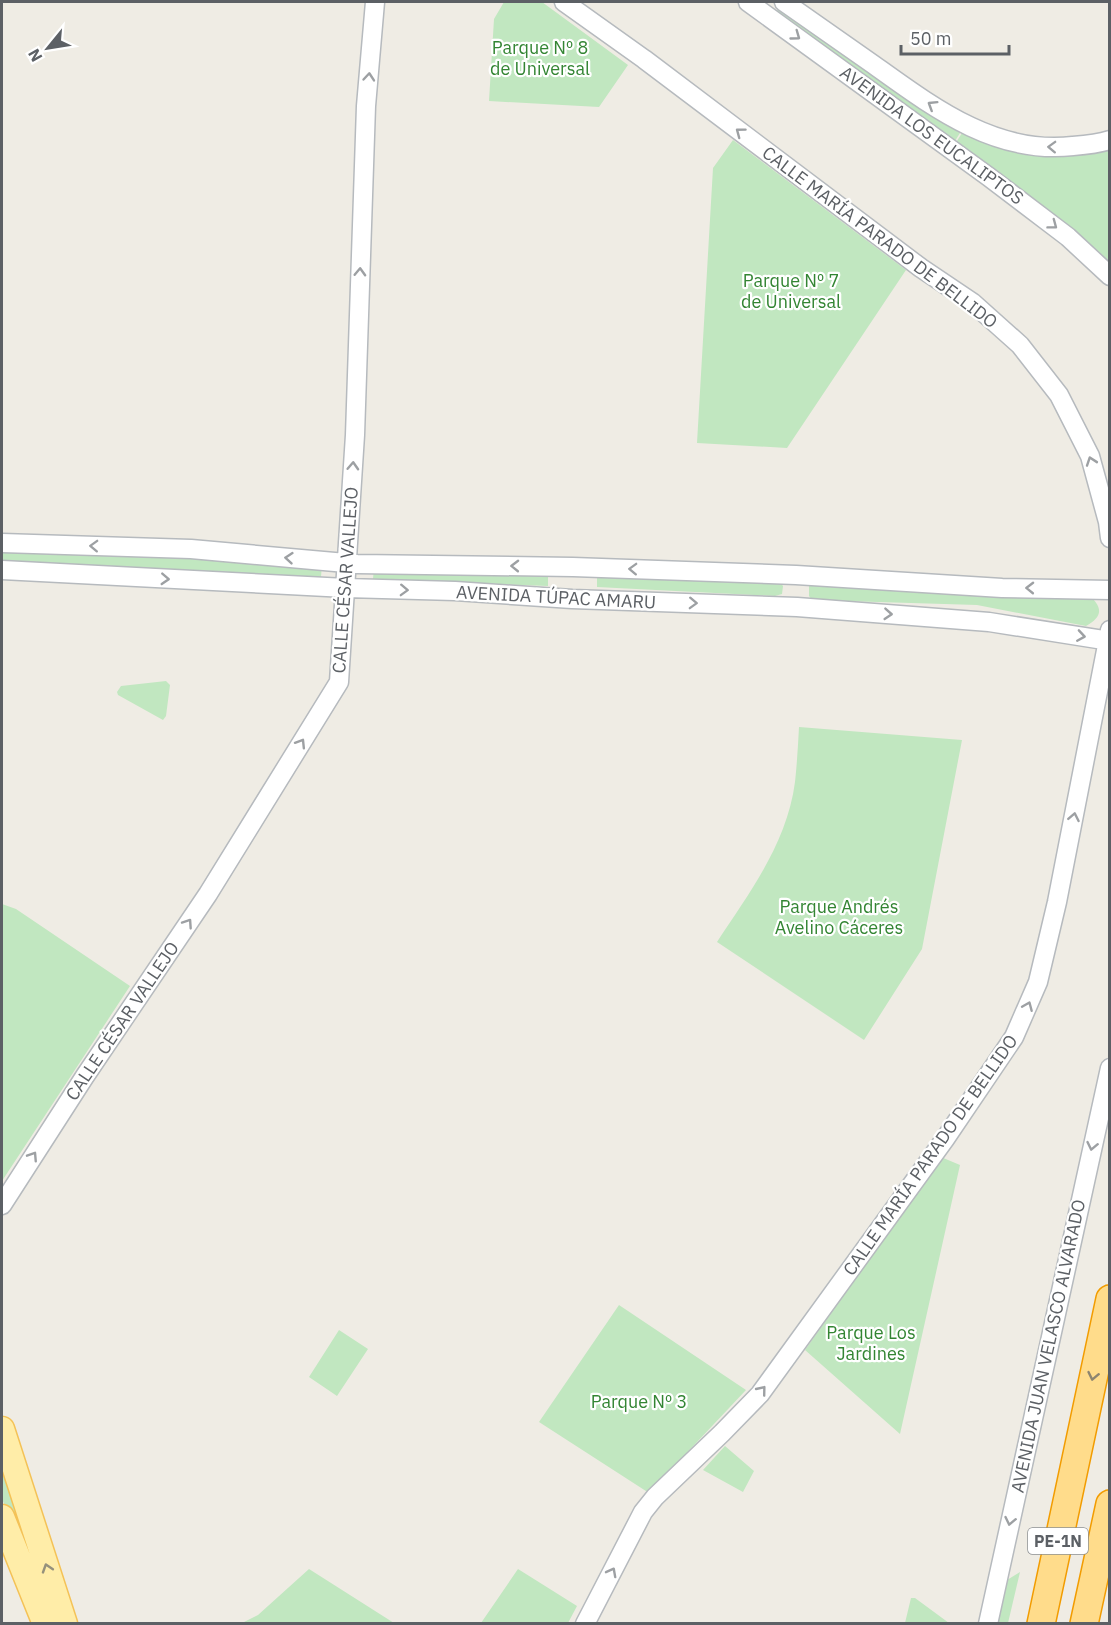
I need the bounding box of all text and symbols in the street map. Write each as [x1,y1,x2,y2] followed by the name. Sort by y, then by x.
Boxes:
[18,18,78,78] north arrow
[901,18,1009,56] scale bar
[910,27,952,50] text: 50 m
[789,29,800,40] one-way arrow
[490,36,590,80] park label: Parque Nº 8 de Universal
[23,45,47,66] text: N
[836,61,1028,209] street label: AVENIDA LOS EUCALIPTOS
[362,72,375,81] one-way arrow
[928,100,938,112] one-way arrow
[736,128,747,139] one-way arrow
[758,141,1002,333] street label: CALLE MARÍA PARADO DE BELLIDO
[1047,141,1056,153] one-way arrow
[1046,218,1057,229] one-way arrow
[354,267,367,276] one-way arrow
[741,269,841,313] park label: Parque Nº 7 de Universal
[1085,456,1098,467] one-way arrow
[346,462,359,471] one-way arrow
[327,486,363,674] street label: CALLE CÉSAR VALLEJO
[90,540,99,552] one-way arrow
[284,551,293,564] one-way arrow
[510,560,519,572] one-way arrow
[628,563,637,576] one-way arrow
[160,572,169,585] one-way arrow
[455,580,657,614] street label: AVENIDA TÚPAC AMARU
[1026,582,1035,594] one-way arrow
[400,583,409,596] one-way arrow
[689,597,698,609] one-way arrow
[883,607,892,620] one-way arrow
[1077,630,1086,642] one-way arrow
[293,739,305,749] one-way arrow
[1067,813,1080,823] one-way arrow
[775,895,903,939] park label: Parque Andrés Avelino Cáceres
[181,919,192,930] one-way arrow
[60,937,184,1105] street label: CALLE CÉSAR VALLEJO
[1020,1002,1032,1013] one-way arrow
[838,1030,1022,1280] street label: CALLE MARÍA PARADO DE BELLIDO
[1087,1141,1100,1151] one-way arrow
[26,1152,38,1162] one-way arrow
[1006,1197,1090,1495] street label: AVENIDA JUAN VELASCO ALVARADO
[826,1321,916,1365] park label: Parque Los Jardines
[1087,1371,1100,1381] one-way arrow
[754,1386,765,1397] one-way arrow
[591,1390,687,1413] park label: Parque Nº 3
[1004,1516,1017,1526] one-way arrow
[1028,1528,1088,1554] road number: PE-1N
[41,1563,54,1574] one-way arrow
[605,1568,616,1578] one-way arrow

